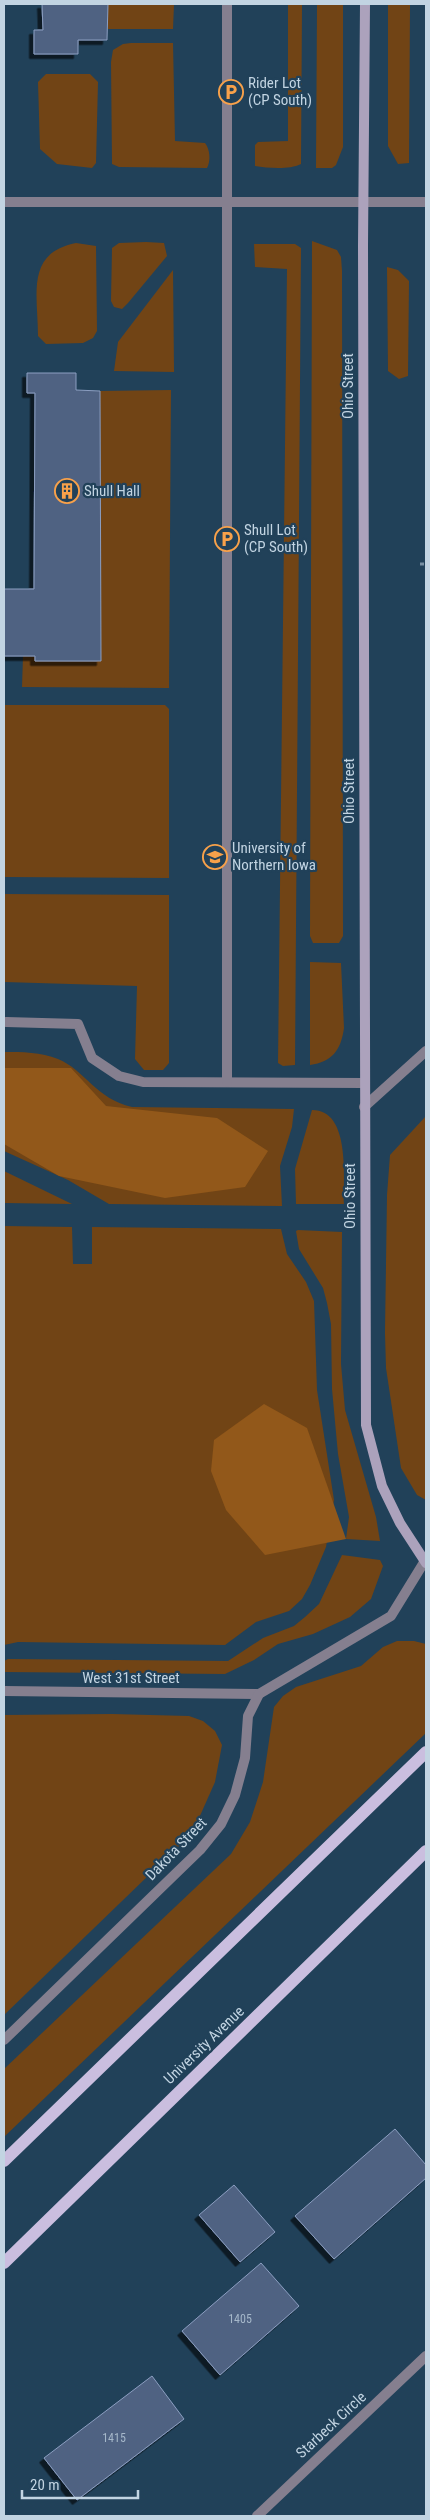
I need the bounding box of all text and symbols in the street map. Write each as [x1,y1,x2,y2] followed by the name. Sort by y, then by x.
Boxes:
[248,74,312,109] place label: Rider Lot (CP South)
[218,79,244,105] parking icon: Rider Lot (CP South)
[339,353,357,419] street label: Ohio Street
[54,478,80,504] building icon: Shull Hall
[84,482,140,500] place label: Shull Hall
[244,521,308,556] place label: Shull Lot (CP South)
[214,526,240,552] parking icon: Shull Lot (CP South)
[340,758,358,824] street label: Ohio Street
[232,839,316,874] place label: University of Northern Iowa
[202,844,228,870] school or university icon: University of Northern Iowa
[341,1163,359,1229] street label: Ohio Street
[82,1669,180,1687] street label: West 31st Street
[142,1814,210,1884] street label: Dakota Street
[160,2002,248,2088] street label: University Avenue
[228,2312,252,2326] house number: 1405
[292,2388,370,2462] street label: Starbeck Circle
[102,2431,126,2445] house number: 1415
[22,2468,139,2500] scale bar
[30,2476,60,2494] text: 20 m

